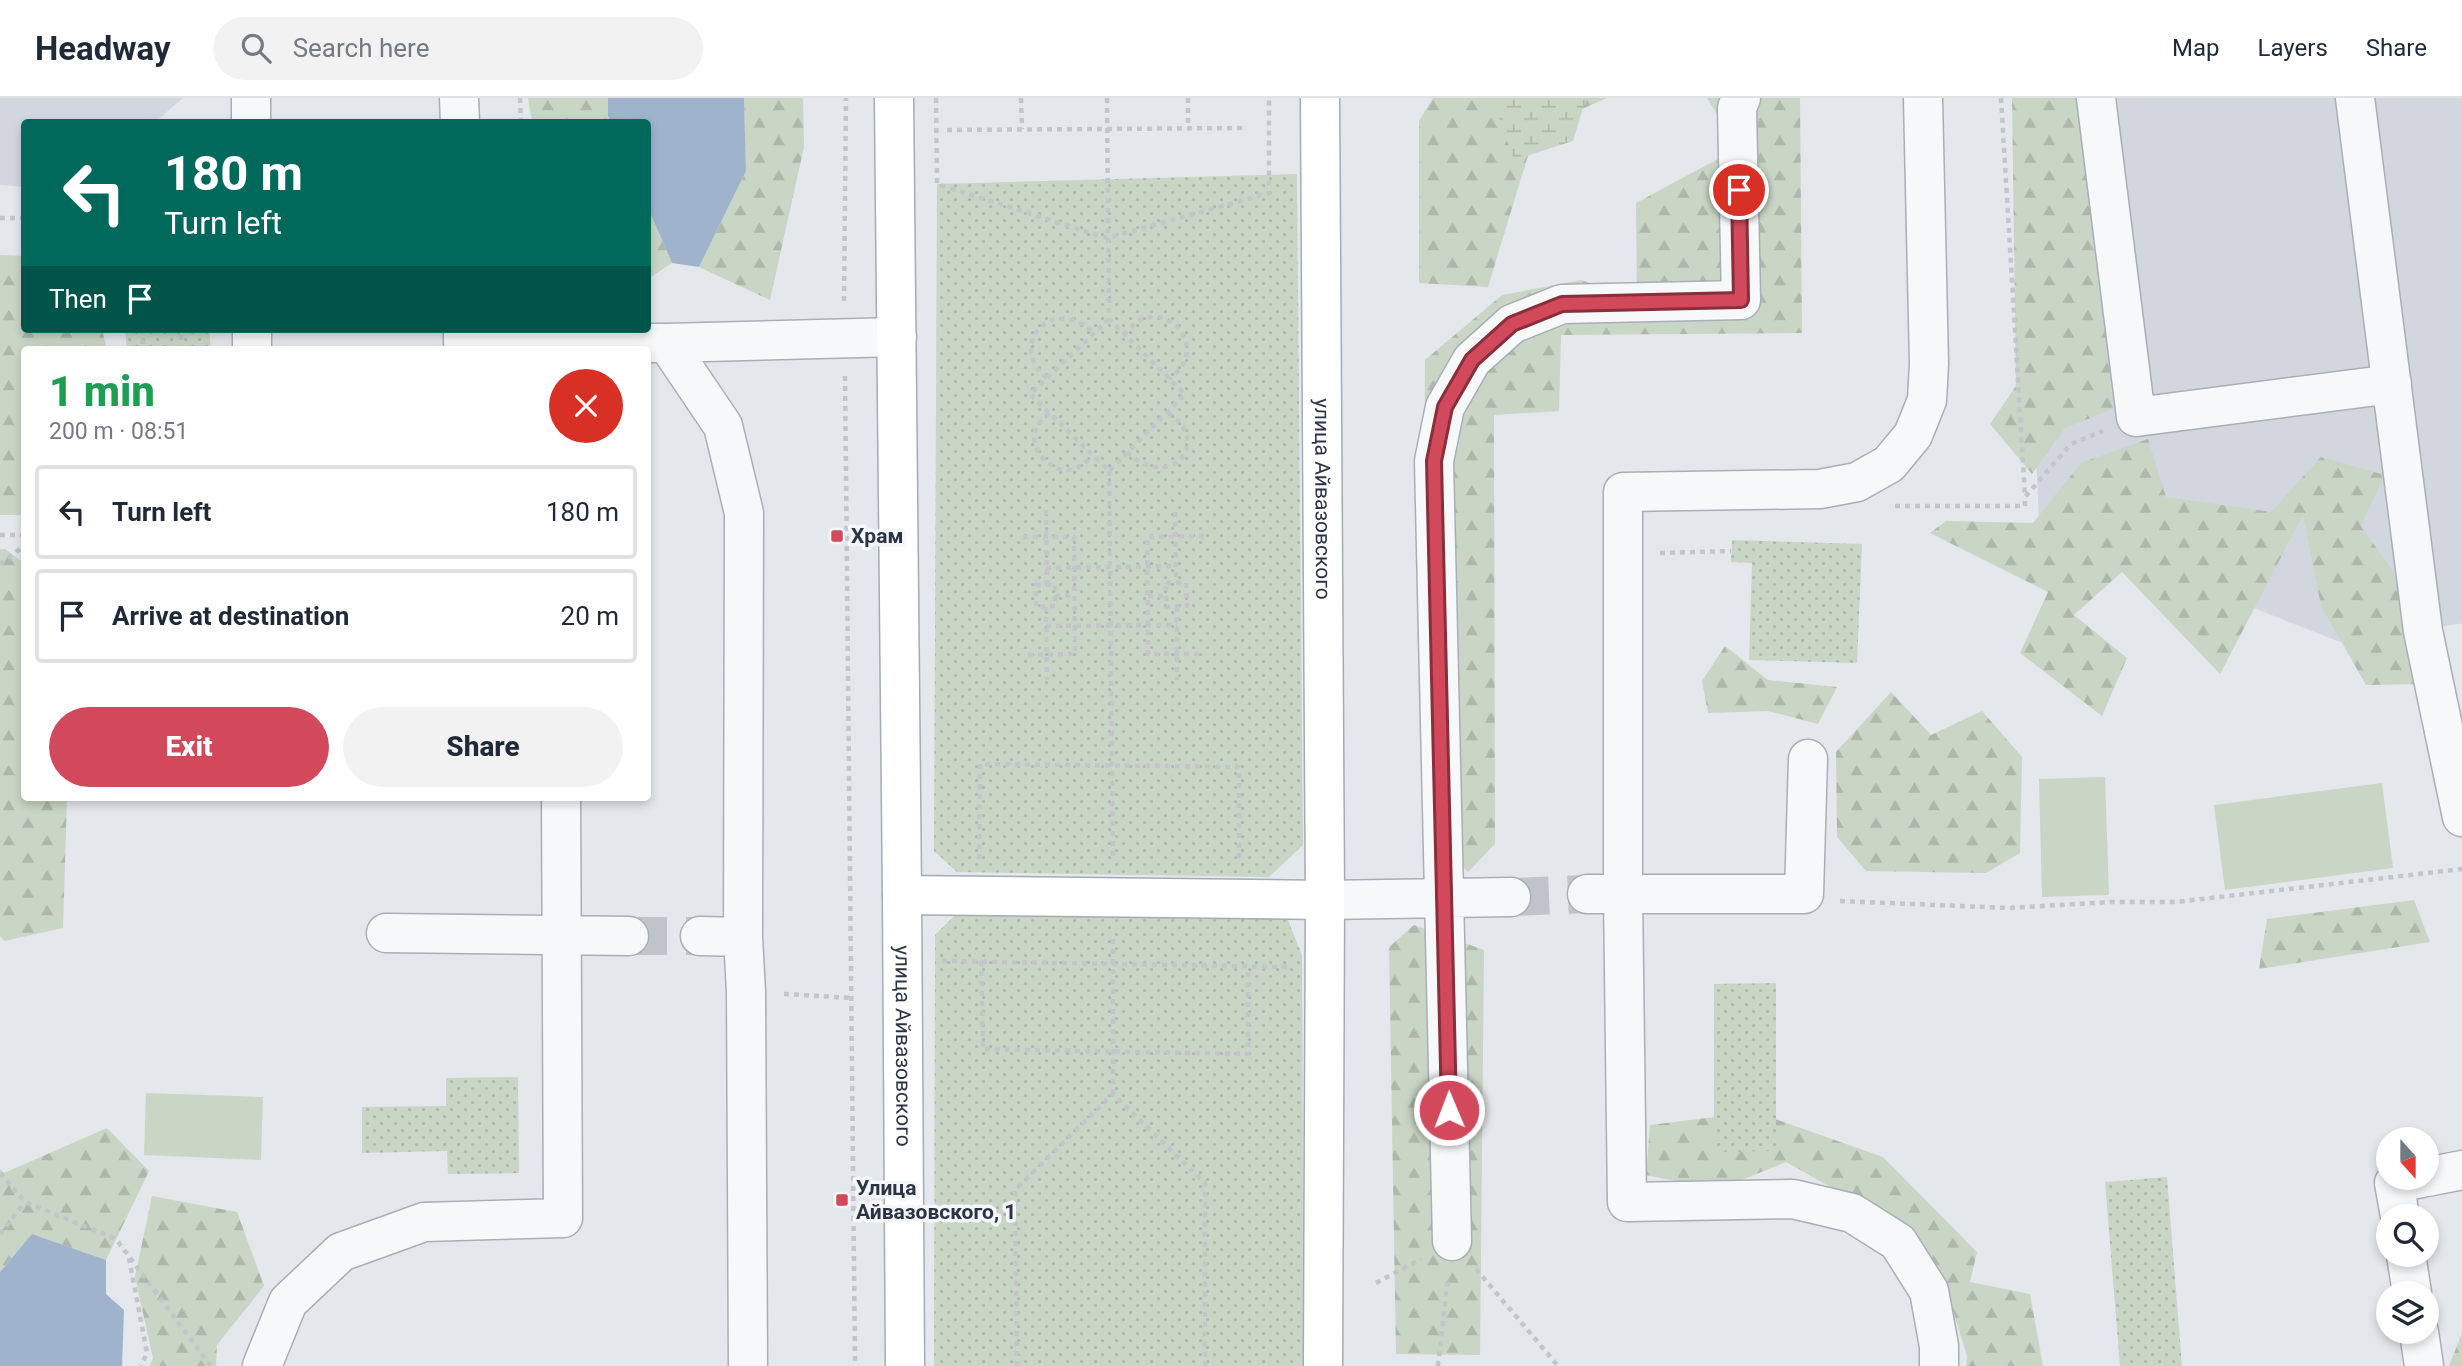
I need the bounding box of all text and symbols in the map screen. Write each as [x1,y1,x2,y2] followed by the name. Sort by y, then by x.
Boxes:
[213,17,703,80] search box
[35,29,171,68] text: Headway
[237,29,275,67] icon: search
[293,33,429,63] text: Search here
[2172,34,2220,62] text: Map
[2258,34,2328,62] text: Layers
[2366,34,2427,62] text: Share
[164,145,303,202] text: 180 m
[49,147,140,238] icon: left
[1709,160,1769,220] pin
[1720,171,1758,209] icon: arrive
[164,204,282,242] text: Turn left
[121,280,159,318] icon: arrive
[49,284,107,314] text: Then
[49,367,155,416] text: 1 min
[549,369,623,443] button: close
[1310,398,1335,600] street label: улица Айвазовского
[49,418,188,445] text: 200 m · 08:51
[53,493,91,531] icon: left
[112,497,211,527] text: Turn left
[546,497,619,527] text: 180 m
[851,524,903,548] place label: Храм
[829,528,845,544] marker: Храм
[53,597,91,635] icon: arrive
[112,601,349,631] text: Arrive at destination
[561,601,619,631] text: 20 m
[49,707,329,787] button: Exit
[343,707,623,787] button: Share
[890,945,916,1147] street label: улица Айвазовского
[1412,1073,1486,1147] position arrow
[2376,1127,2440,1190] north arrow
[2376,1127,2439,1344] map controls
[856,1176,1016,1224] place label: Улица Айвазовского, 1
[834,1192,850,1208] marker: Улица Айвазовского, 1
[2376,1204,2439,1267] button: search
[2376,1281,2439,1344] button: layers

